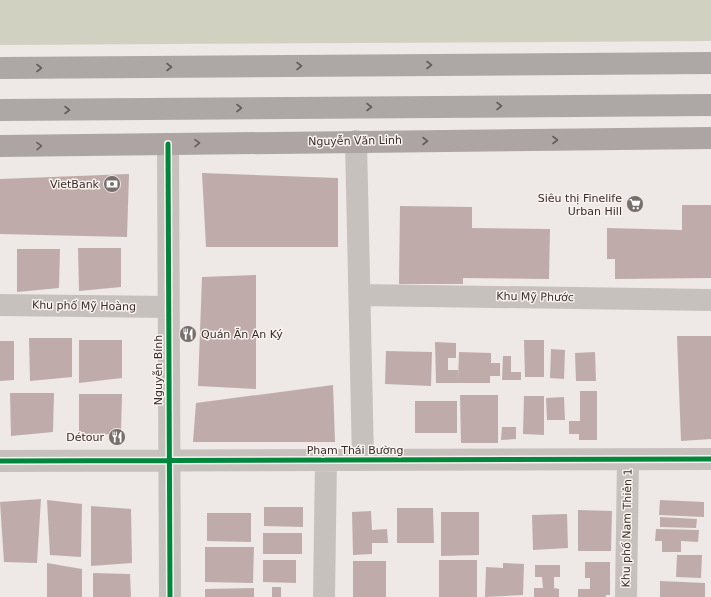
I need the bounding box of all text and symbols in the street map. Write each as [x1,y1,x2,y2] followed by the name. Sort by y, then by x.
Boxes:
[426,61,432,69] one-way arrow
[296,62,302,70] one-way arrow
[166,63,172,71] one-way arrow
[36,64,42,72] one-way arrow
[496,102,502,110] one-way arrow
[366,103,372,111] one-way arrow
[236,104,242,112] one-way arrow
[64,106,70,114] one-way arrow
[308,134,402,148] street label: Nguyễn Văn Linh
[552,136,558,144] one-way arrow
[422,137,428,145] one-way arrow
[194,139,200,147] one-way arrow
[36,141,42,150] one-way arrow
[102,174,122,194] bank icon: VietBank
[50,178,100,191] place label: VietBank
[538,192,622,218] place label: Siêu thị Finelife Urban Hill
[625,194,645,214] supermarket icon: Siêu thị Finelife Urban Hill
[496,290,574,304] street label: Khu Mỹ Phước
[32,299,136,313] street label: Khu phố Mỹ Hoàng
[178,324,198,344] restaurant icon: Quán Ăn An Ký
[201,328,283,341] place label: Quán Ăn An Ký
[152,335,165,405] street label: Nguyễn Bính
[107,427,127,447] restaurant icon: Détour
[66,431,104,444] place label: Détour
[307,444,403,457] street label: Phạm Thái Bường
[619,468,635,588] street label: Khu phố Nam Thiên 1

